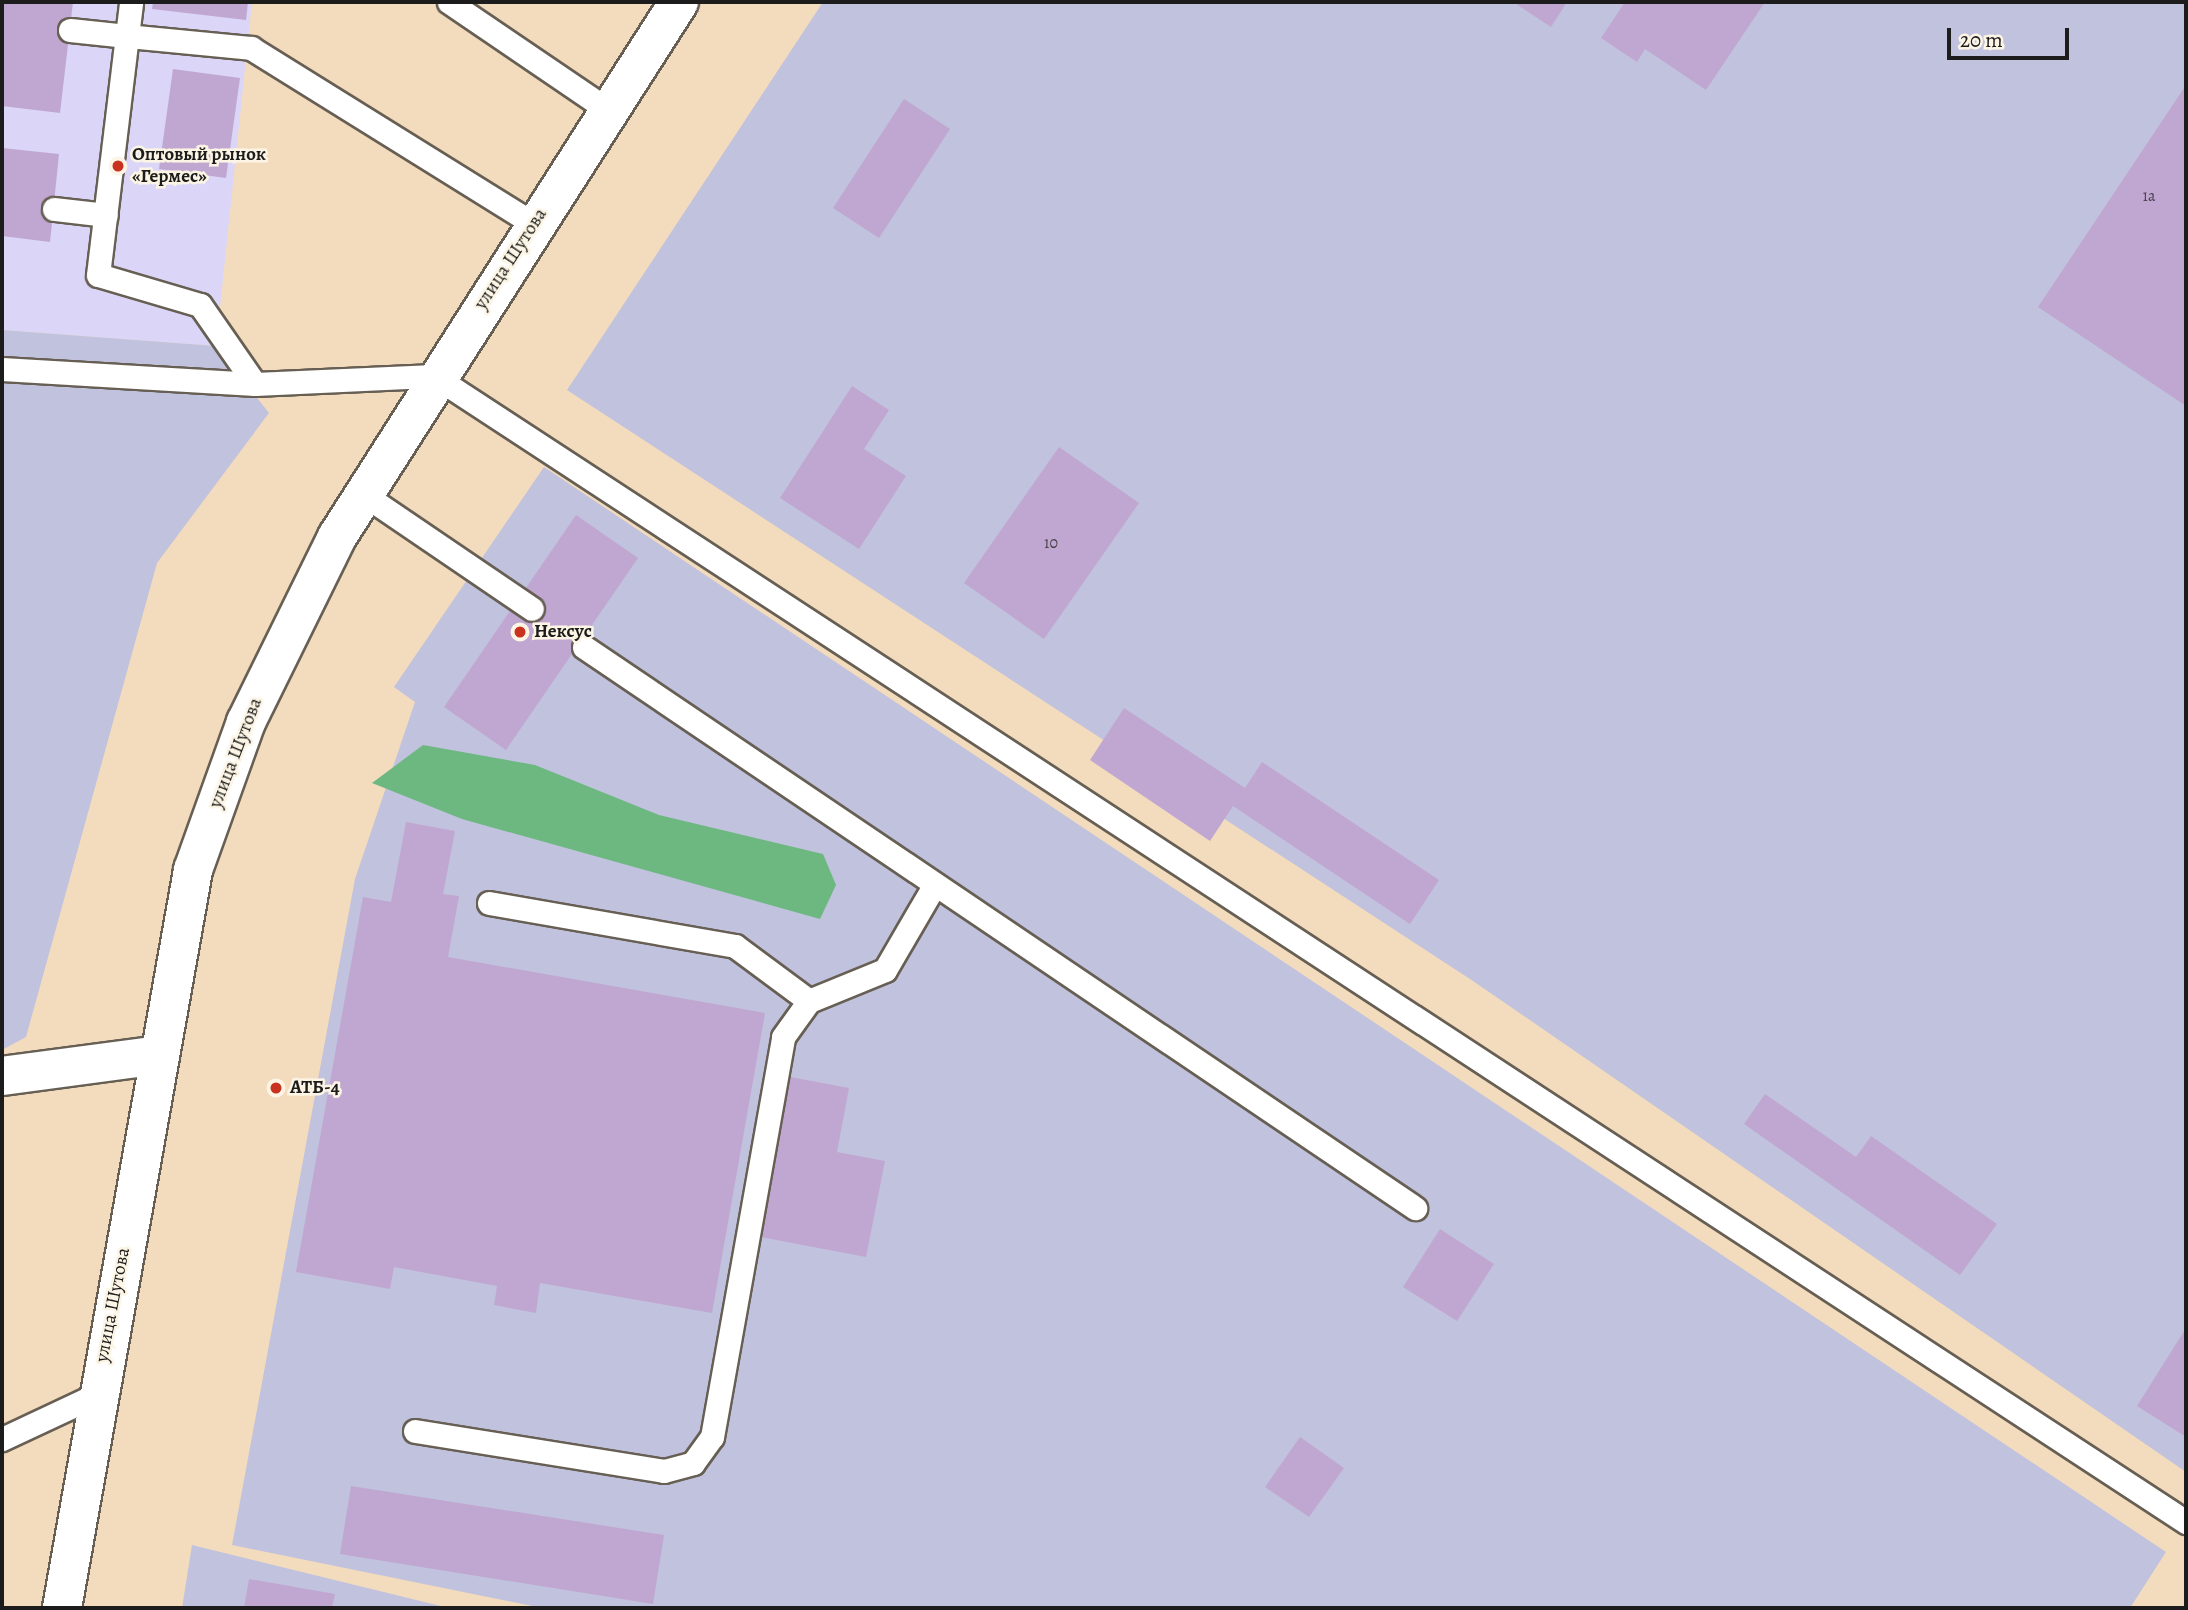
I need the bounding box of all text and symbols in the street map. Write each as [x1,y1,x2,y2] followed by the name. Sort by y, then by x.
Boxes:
[1950,14,2072,58] scale bar
[1960,26,2003,54] text: 20 m
[132,144,266,188] place label: Оптовый рынок «Гермес»
[110,158,126,174] marker: Оптовый рынок «Гермес»
[2143,186,2155,206] house number: 1а
[470,204,552,314] street label: улица Шутова
[1044,533,1058,553] house number: 10
[534,621,592,643] place label: Нексус
[512,624,528,640] marker: Нексус
[205,695,267,811] street label: улица Шутова
[290,1077,340,1099] place label: АТБ-4
[268,1080,284,1096] marker: АТБ-4
[91,1246,135,1364] street label: улица Шутова

